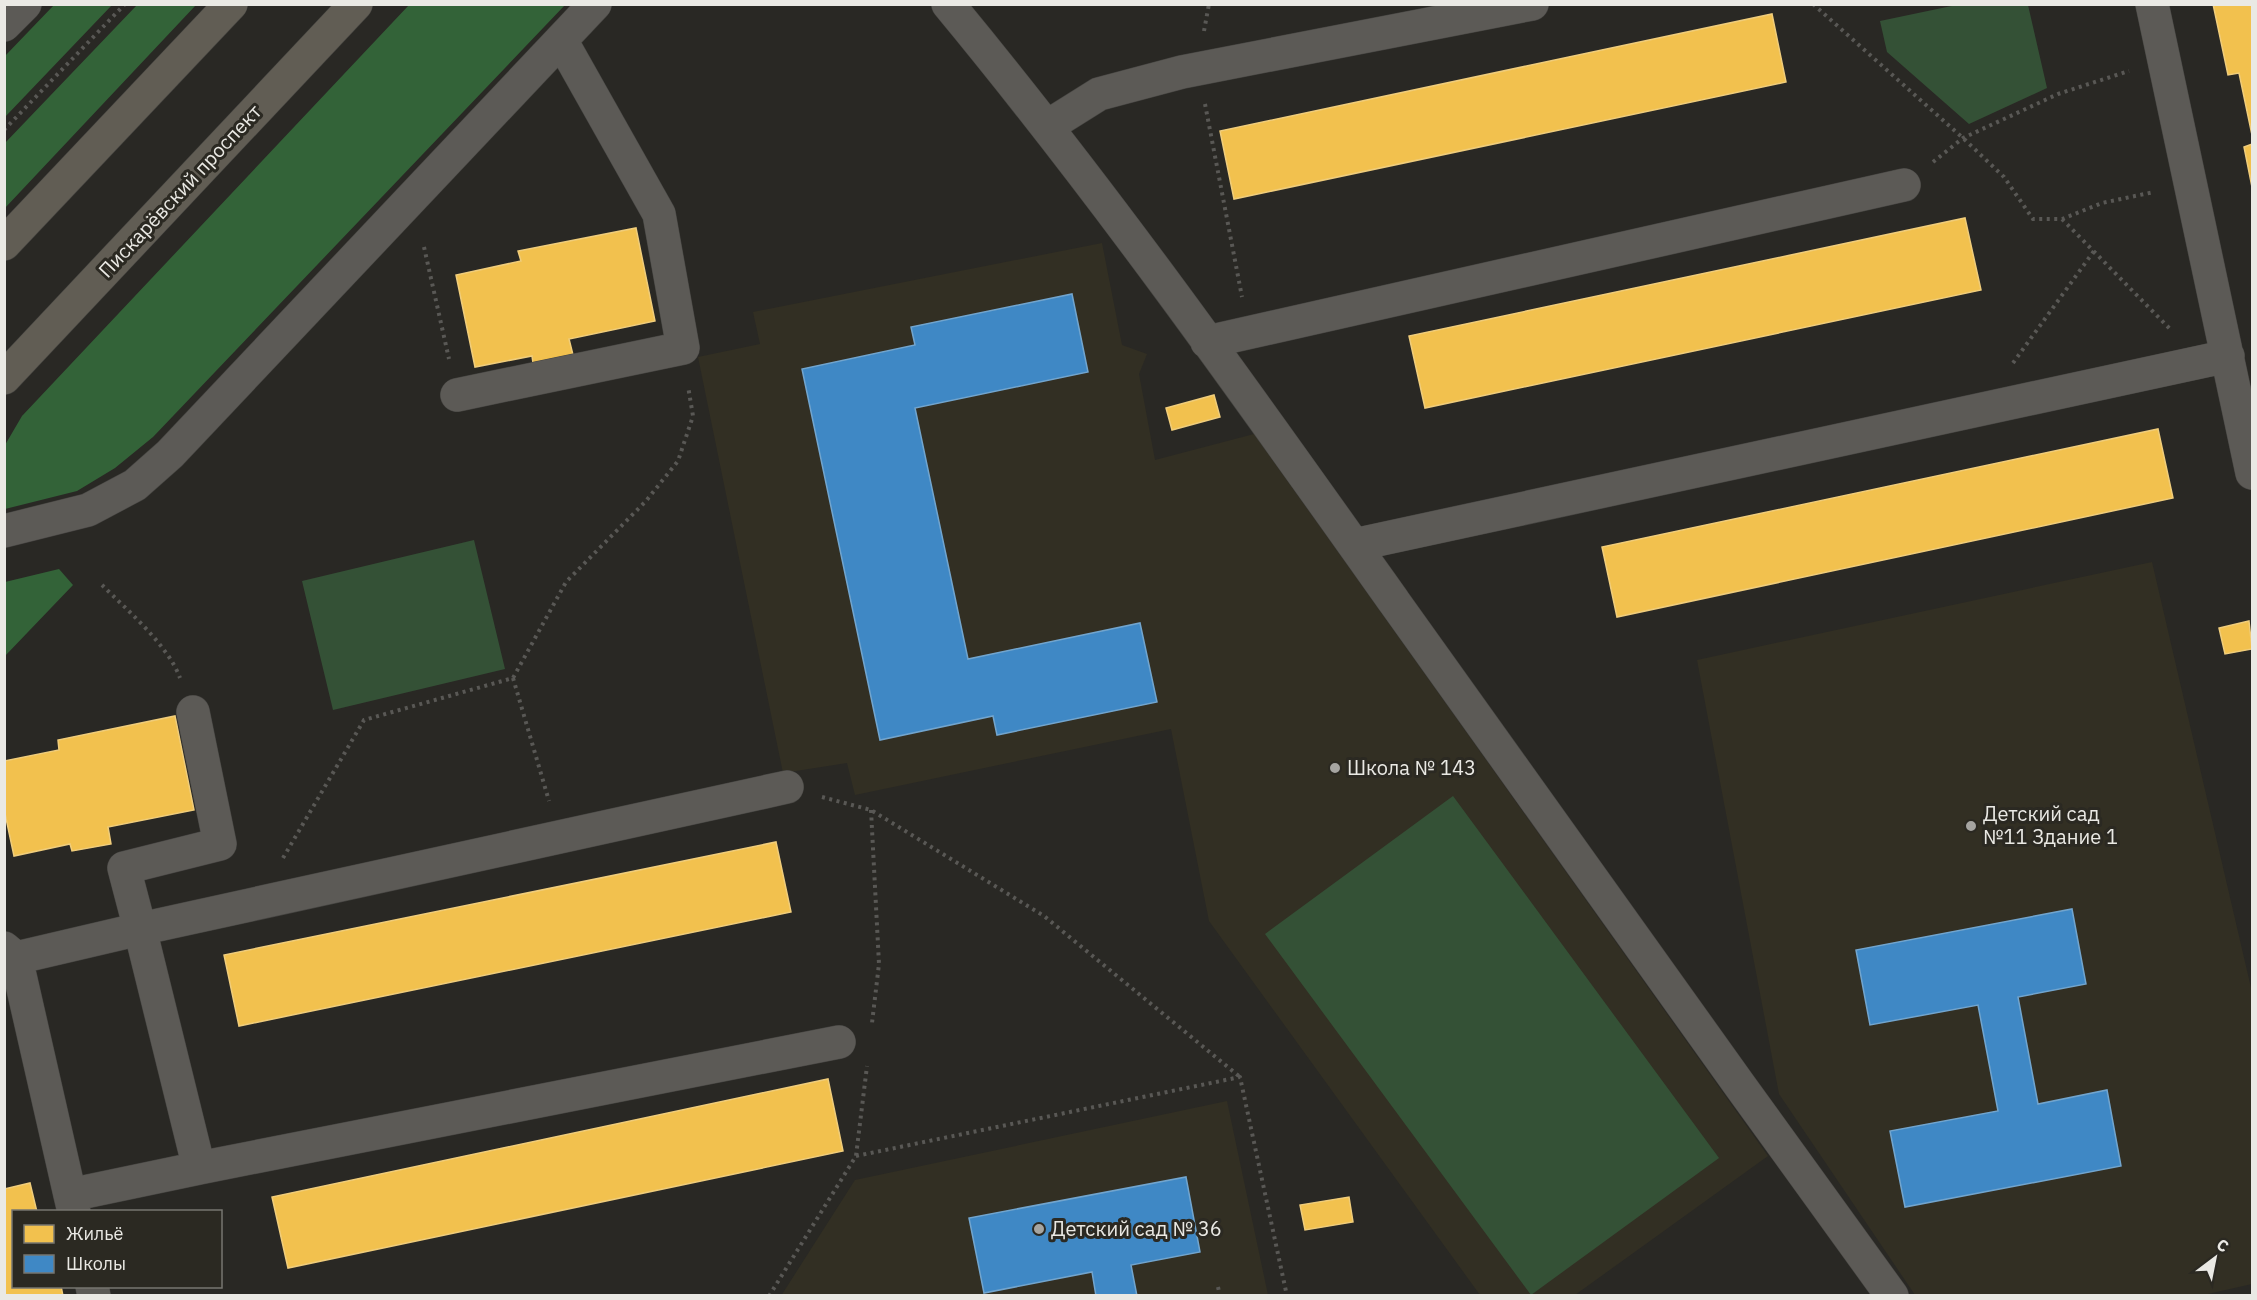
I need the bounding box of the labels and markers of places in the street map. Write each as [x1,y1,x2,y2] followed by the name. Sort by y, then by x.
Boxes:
[1347,754,1476,781] place label: Школа № 143
[1328,761,1342,775] marker: Школа № 143
[1983,800,2118,850] place label: Детский сад №11 Здание 1
[1964,819,1978,833] marker: Детский сад №11 Здание 1
[1051,1215,1222,1242] place label: Детский сад № 36
[1032,1222,1046,1236] marker: Детский сад № 36

